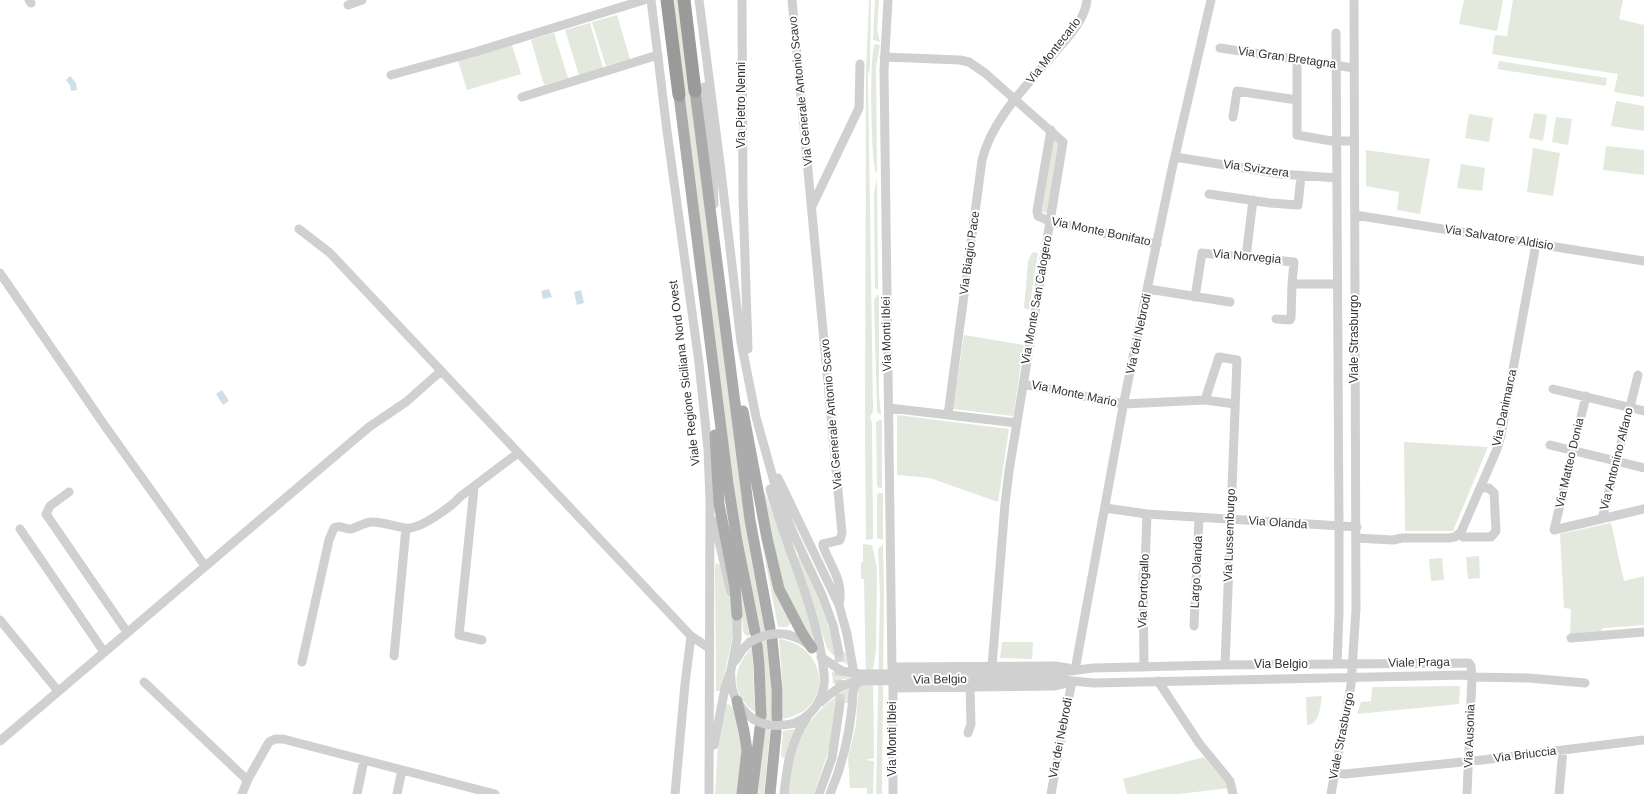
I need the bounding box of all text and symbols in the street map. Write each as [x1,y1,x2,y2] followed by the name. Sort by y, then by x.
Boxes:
[786,15,816,167] street label: Via Generale Antonio Scavo
[1024,15,1084,87] street label: Via Montecarlo
[1237,44,1337,72] street label: Via Gran Bretagna
[735,62,749,148] street label: Via Pietro Nenni
[1222,157,1290,181] street label: Via Svizzera
[957,210,983,296] street label: Via Biagio Pace
[1050,214,1152,250] street label: Via Monte Bonifato
[1444,222,1554,254] street label: Via Salvatore Aldisio
[1019,234,1055,366] street label: Via Monte San Calogero
[1212,247,1282,267] street label: Via Norvegia
[666,280,704,466] street label: Viale Regione Siciliana Nord Ovest
[1123,292,1155,376] street label: Via dei Nebrodi
[1348,295,1362,383] street label: Viale Strasburgo
[879,296,895,372] street label: Via Monti Iblei
[818,338,846,490] street label: Via Generale Antonio Scavo
[1490,368,1520,448] street label: Via Danimarca
[1030,378,1118,410] street label: Via Monte Mario
[1597,406,1637,512] street label: Via Antonino Alfano
[1553,417,1587,509] street label: Via Matteo Donia
[1221,488,1239,582] street label: Via Lussemburgo
[1248,514,1308,532] street label: Via Olanda
[1188,535,1206,609] street label: Largo Olanda
[1136,554,1152,628] street label: Via Portogallo
[1388,655,1450,671] street label: Viale Praga
[1254,658,1308,672] street label: Via Belgio
[913,672,967,688] street label: Via Belgio
[1326,691,1358,781] street label: Viale Strasburgo
[1046,696,1076,780] street label: Via dei Nebrodi
[886,701,900,777] street label: Via Monti Iblei
[1462,704,1478,768] street label: Via Ausonia
[1493,744,1557,766] street label: Via Briuccia

